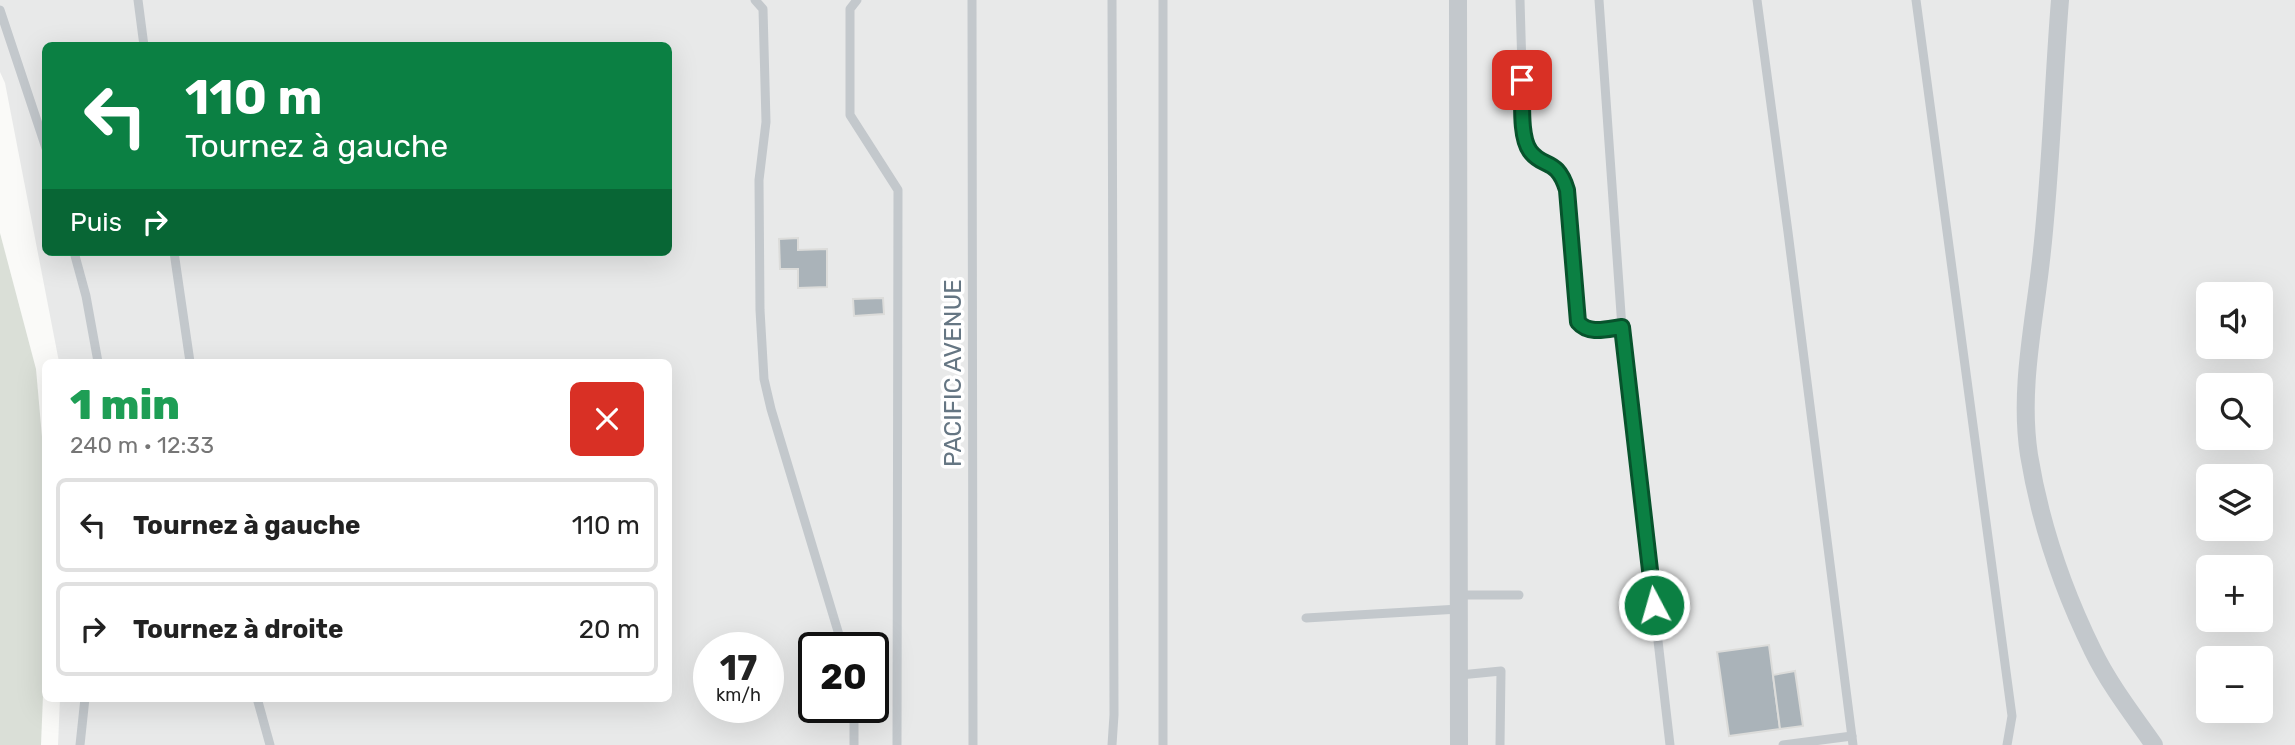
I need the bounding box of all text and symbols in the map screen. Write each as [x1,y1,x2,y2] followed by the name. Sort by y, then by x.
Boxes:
[1492,50,1552,110] pin
[1503,61,1541,99] icon: arrive
[185,68,322,126] text: 110 m
[70,70,161,161] icon: left
[185,127,448,165] text: Tournez à gauche
[136,203,174,241] icon: right
[70,207,122,238] text: Puis
[939,279,967,467] street label: PACIFIC AVENUE
[2196,282,2273,723] map controls
[2196,282,2273,359] button: sound
[2196,373,2273,450] button: search
[70,380,180,430] text: 1 min
[570,382,644,456] button: close
[70,431,214,459] text: 240 m · 12:33
[2196,464,2273,541] button: layers
[74,506,112,544] icon: left
[133,510,361,541] text: Tournez à gauche
[572,510,640,541] text: 110 m
[2196,555,2273,632] button: +
[1617,568,1691,642] position arrow
[74,610,112,648] icon: right
[133,614,343,645] text: Tournez à droite
[579,614,640,645] text: 20 m
[798,632,889,723] speed limit sign: 20
[2196,646,2273,723] button: −
[720,647,757,689] text: 17
[716,684,761,706] text: km/h

